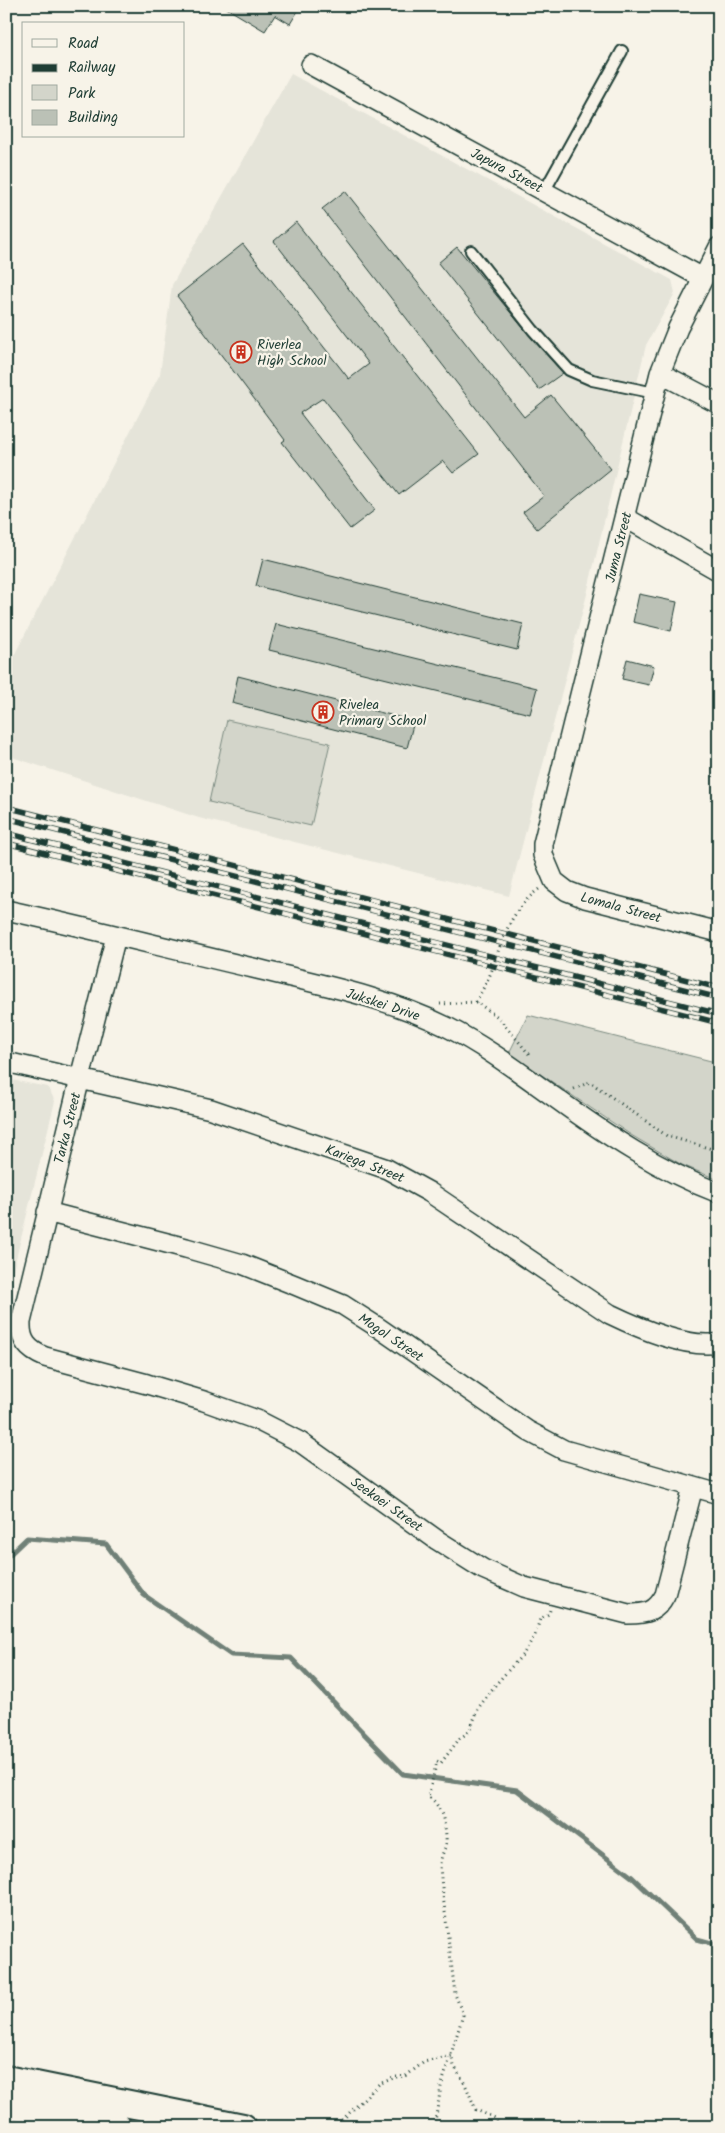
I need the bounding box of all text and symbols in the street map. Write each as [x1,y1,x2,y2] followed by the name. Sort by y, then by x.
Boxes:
[22,22,185,138] legend
[68,32,99,56] text: Road
[68,56,116,80] text: Railway
[68,82,96,106] text: Park
[68,106,118,130] text: Building
[467,143,547,199] street label: Japura Street
[257,334,327,372] place label: Riverlea High School
[229,340,253,364] building icon: Riverlea High School
[600,509,639,585] street label: Juma Street
[339,694,427,732] place label: Rivelea Primary School
[311,700,335,724] building icon: Rivelea Primary School
[578,887,664,929] street label: Lomala Street
[343,983,423,1027] street label: Jukskei Drive
[48,1090,88,1166] street label: Tarka Street
[322,1139,408,1189] street label: Kariega Street
[353,1308,428,1368] street label: Mogol Street
[346,1472,427,1538] street label: Seekoei Street

